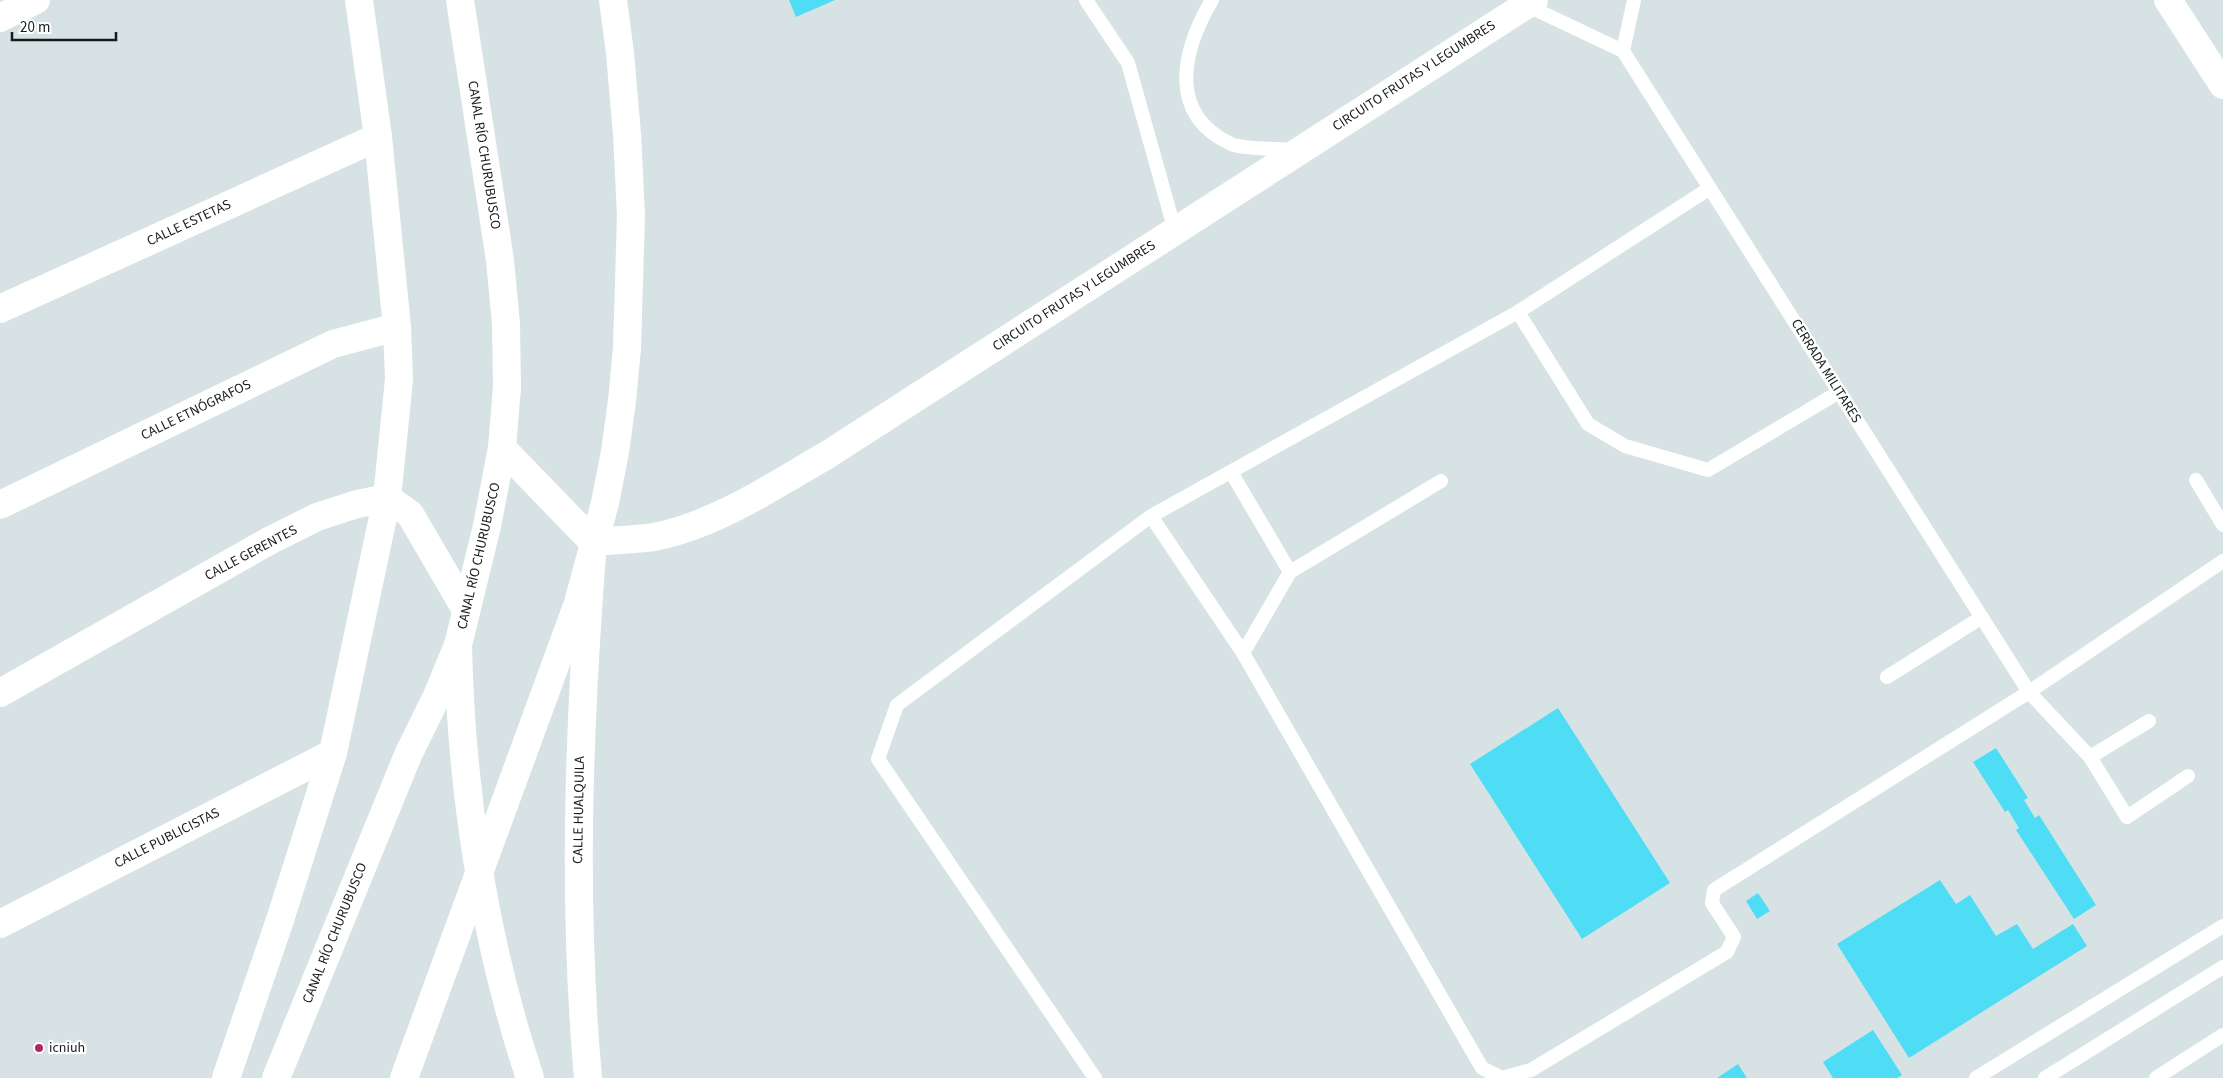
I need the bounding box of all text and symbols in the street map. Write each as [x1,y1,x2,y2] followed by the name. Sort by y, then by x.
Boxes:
[12,10,116,42] scale bar
[1329,16,1499,136] street label: CIRCUITO FRUTAS Y LEGUMBRES
[20,17,50,38] text: 20 m
[462,79,506,231] street label: CANAL RÍO CHURUBUSCO
[144,195,234,251] street label: CALLE ESTETAS
[989,236,1159,356] street label: CIRCUITO FRUTAS Y LEGUMBRES
[1786,315,1866,427] street label: CERRADA MILITARES
[138,375,254,445] street label: CALLE ETNÓGRAFOS
[452,481,506,631] street label: CANAL RÍO CHURUBUSCO
[201,520,301,586] street label: CALLE GERENTES
[568,756,590,864] street label: CALLE HUALQUILA
[111,803,223,873] street label: CALLE PUBLICISTAS
[298,860,372,1006] street label: CANAL RÍO CHURUBUSCO
[49,1038,85,1058] place label: icniuh
[33,1042,45,1054] marker: icniuh

